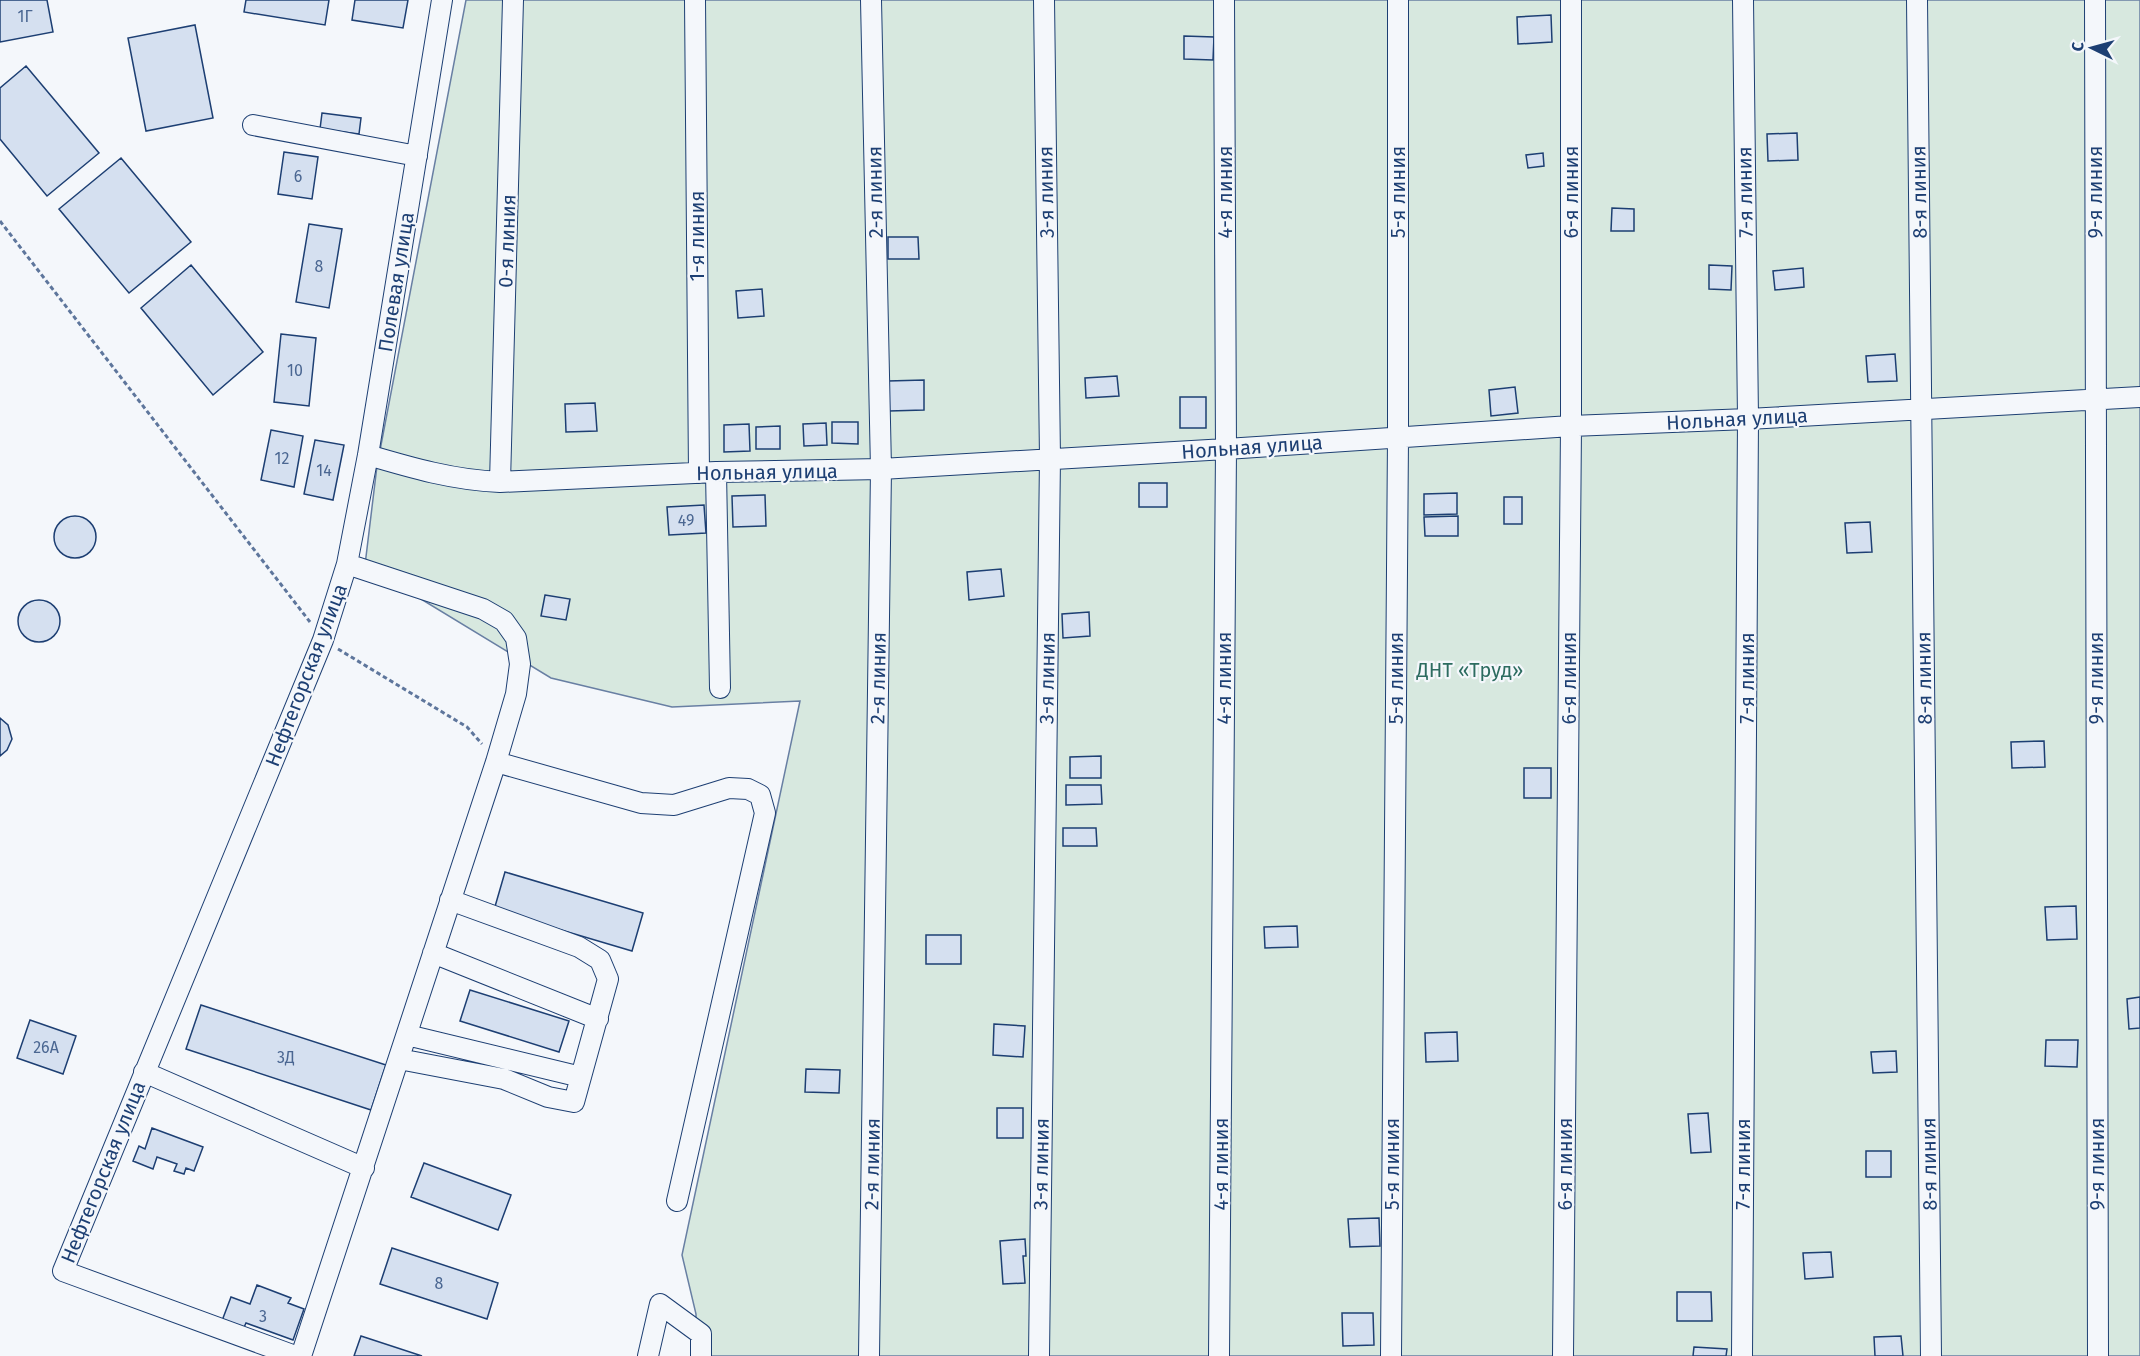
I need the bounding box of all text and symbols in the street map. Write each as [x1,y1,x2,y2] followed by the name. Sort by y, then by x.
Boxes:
[17,7,33,26] house number: 1Г
[2062,18,2122,78] north arrow
[2068,41,2087,52] text: С
[1213,145,1237,239] street label: 4-я линия
[1559,145,1583,239] street label: 6-я линия
[1906,145,1932,239] street label: 8-я линия
[862,146,888,238] street label: 2-я линия
[1033,146,1059,238] street label: 3-я линия
[1386,146,1410,238] street label: 5-я линия
[1732,146,1758,238] street label: 7-я линия
[2083,146,2107,238] street label: 9-я линия
[294,167,302,186] house number: 6
[685,190,709,282] street label: 1-я линия
[493,194,521,288] street label: 0-я линия
[373,210,419,354] street label: Полевая улица
[315,257,324,276] house number: 8
[287,361,303,380] house number: 10
[1666,403,1808,435] street label: Нольная улица
[1180,430,1324,464] street label: Нольная улица
[275,449,289,468] house number: 12
[696,459,838,485] street label: Нольная улица
[316,461,332,480] house number: 14
[678,511,694,530] house number: 49
[260,580,352,770] street label: Нефтегорская улица
[1212,631,1236,725] street label: 4-я линия
[1557,631,1581,725] street label: 6-я линия
[1911,631,1937,725] street label: 8-я линия
[865,632,891,724] street label: 2-я линия
[1034,632,1060,724] street label: 3-я линия
[1384,632,1408,724] street label: 5-я линия
[1735,632,1759,724] street label: 7-я линия
[2084,632,2108,724] street label: 9-я линия
[1416,658,1523,682] park label: ДНТ «Труд»
[33,1038,60,1057] house number: 26А
[277,1048,295,1067] house number: 3Д
[56,1078,150,1266] street label: Нефтегорская улица
[1209,1117,1233,1211] street label: 4-я линия
[1553,1117,1577,1211] street label: 6-я линия
[1916,1117,1942,1211] street label: 8-я линия
[859,1118,885,1210] street label: 2-я линия
[1028,1118,1054,1210] street label: 3-я линия
[1380,1118,1404,1210] street label: 5-я линия
[1731,1118,1755,1210] street label: 7-я линия
[2085,1118,2109,1210] street label: 9-я линия
[435,1274,444,1293] house number: 8
[259,1307,267,1326] house number: 3

